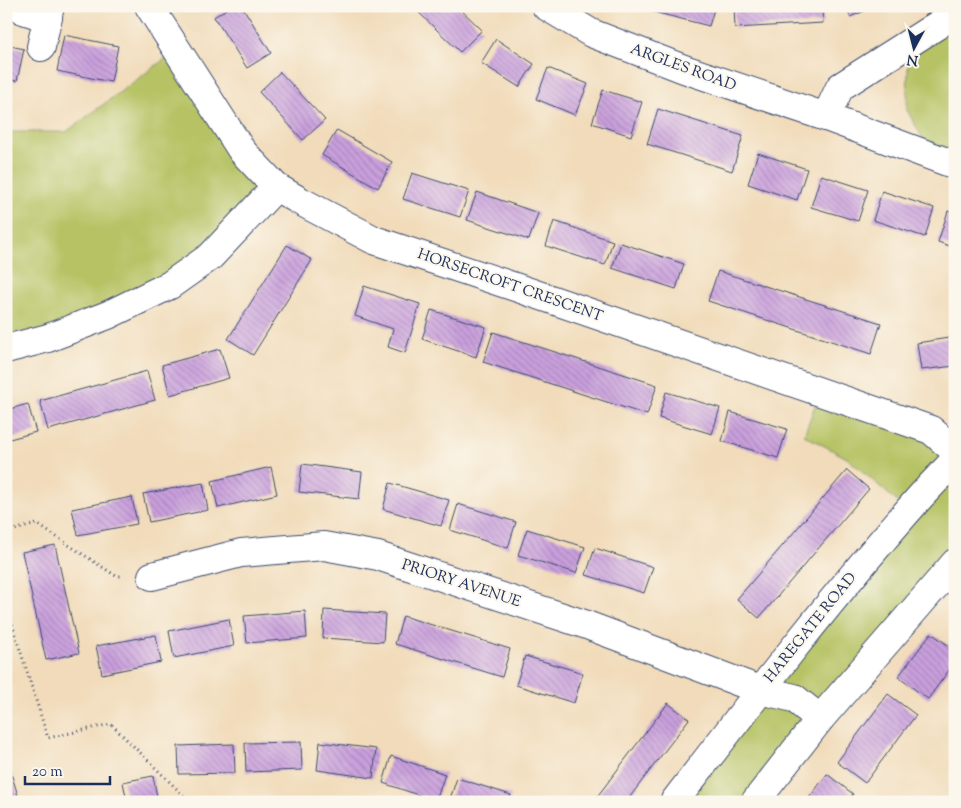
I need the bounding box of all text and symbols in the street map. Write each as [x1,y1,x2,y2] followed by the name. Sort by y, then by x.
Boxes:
[888,22,938,72] north arrow
[627,39,739,97] street label: ARGLES ROAD
[906,48,919,70] text: N
[414,244,606,328] street label: HORSECROFT CRESCENT
[399,555,523,613] street label: PRIORY AVENUE
[760,568,862,688] street label: HAREGATE ROAD
[25,753,110,785] scale bar
[32,762,63,783] text: 20 m

